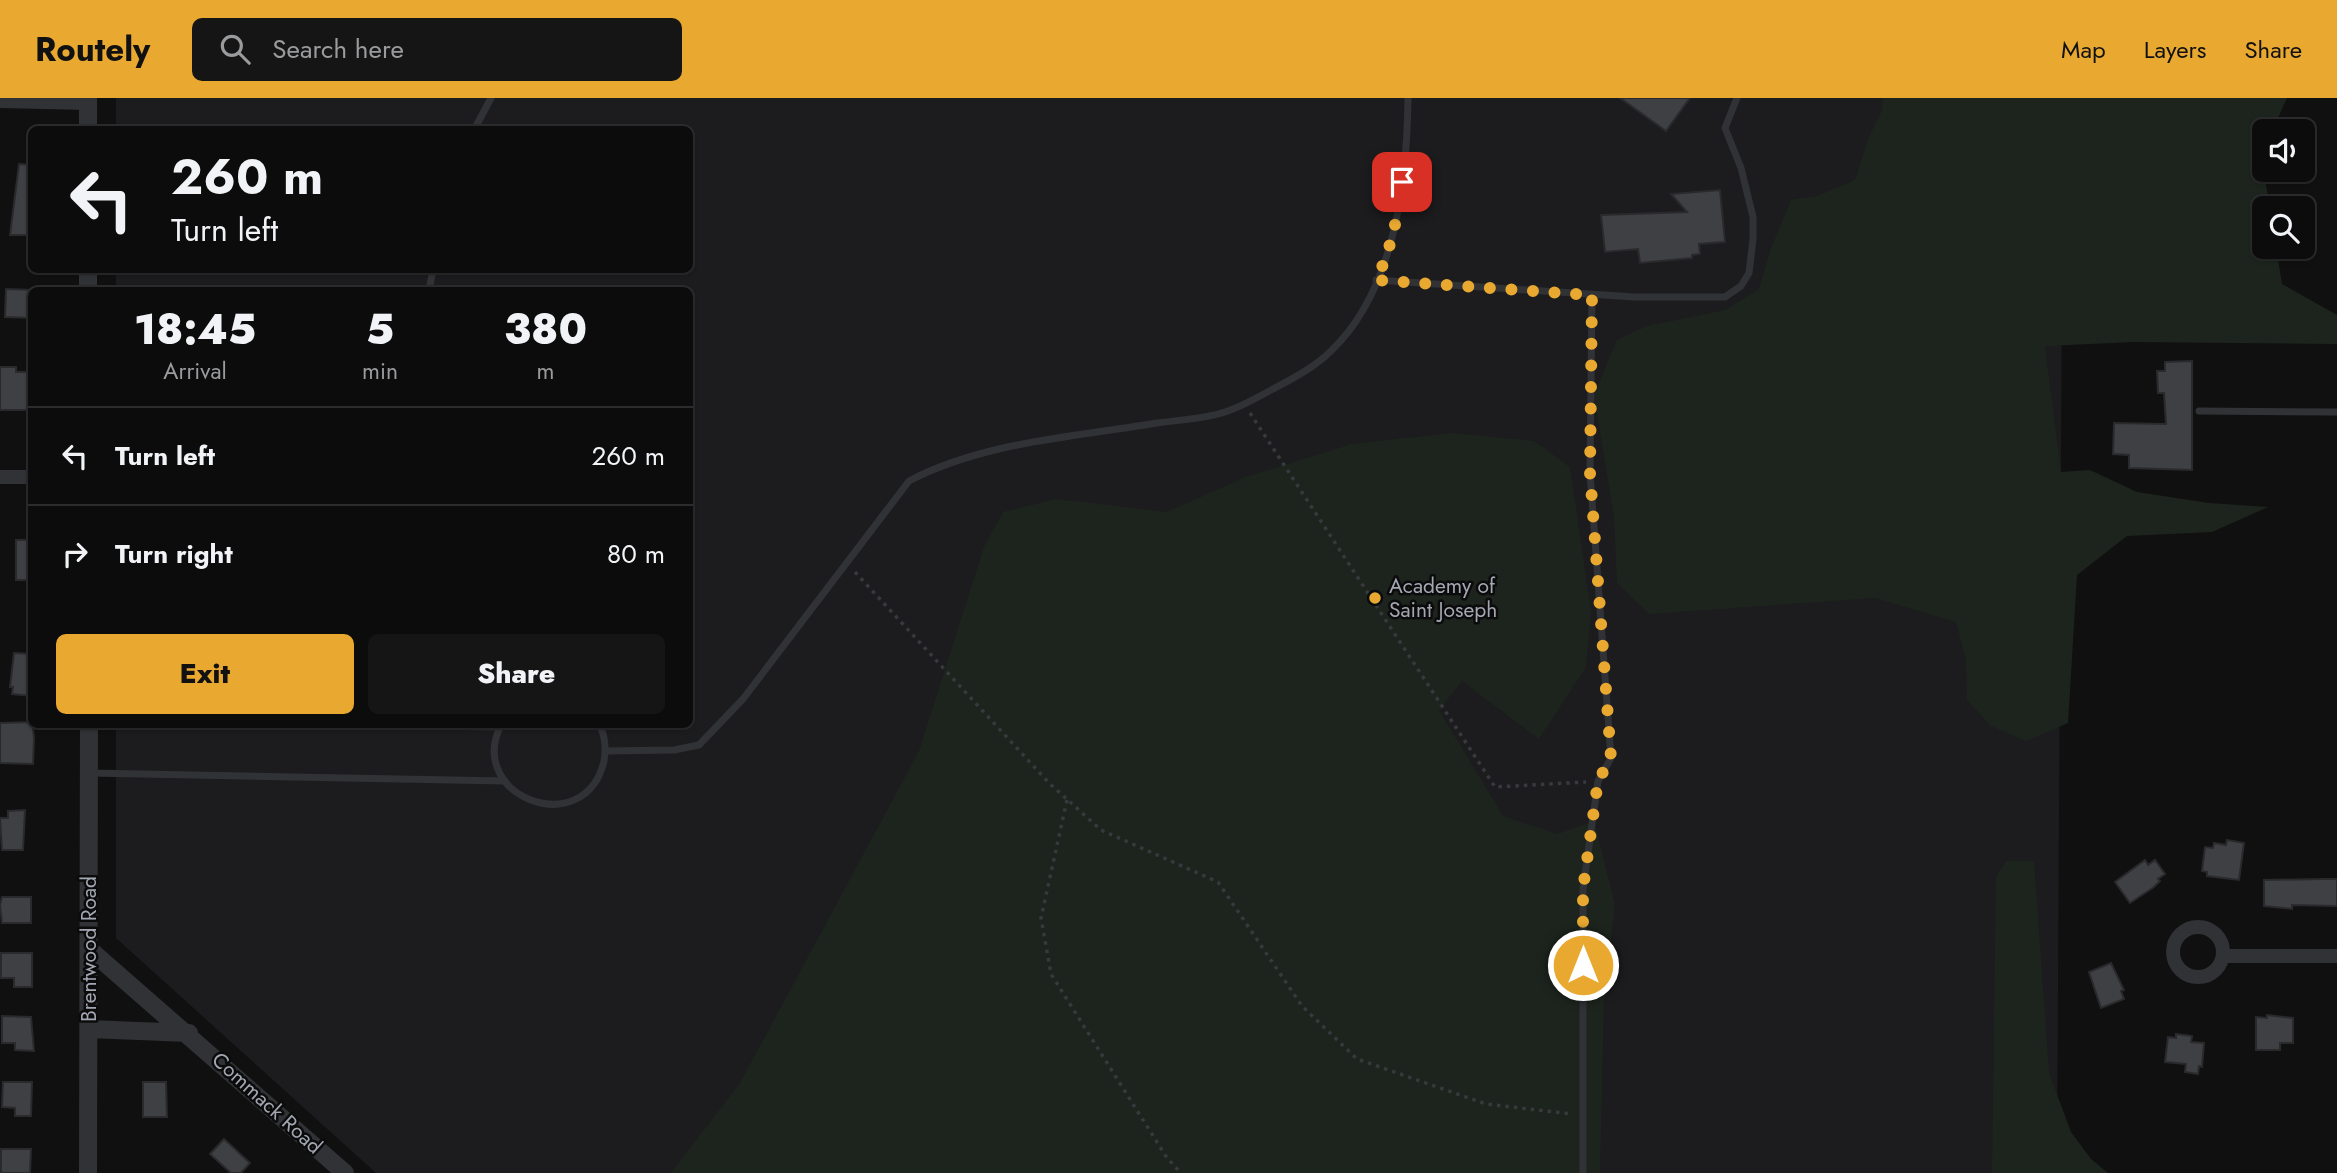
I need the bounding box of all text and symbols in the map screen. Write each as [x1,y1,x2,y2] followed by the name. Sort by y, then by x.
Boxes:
[192,18,682,81] search box
[35,26,150,73] text: Routely
[216,30,254,68] icon: search
[272,30,404,68] text: Search here
[2061,32,2106,67] text: Map
[2144,32,2206,67] text: Layers
[2244,32,2302,67] text: Share
[2252,119,2315,259] map controls
[2252,119,2315,182] button: sound
[171,142,323,212] text: 260 m
[1372,152,1432,212] pin
[56,154,147,245] icon: left
[1383,163,1421,201] icon: arrive
[2252,196,2315,259] button: search
[171,207,278,253] text: Turn left
[134,299,256,360] text: 18:45
[366,299,394,360] text: 5
[504,299,587,360] text: 380
[163,354,227,388] text: Arrival
[362,354,398,388] text: min
[537,354,555,388] text: m
[56,437,94,475] icon: left
[115,437,215,475] text: Turn left
[592,437,665,475] text: 260 m
[56,535,94,573] icon: right
[115,535,233,573] text: Turn right
[607,535,665,573] text: 80 m
[1389,571,1497,625] place label: Academy of Saint Joseph
[1367,590,1383,606] marker: Academy of Saint Joseph
[56,634,354,714] button: Exit
[368,634,665,714] button: Share
[74,876,104,1022] street label: Brentwood Road
[1546,928,1620,1002] position arrow
[205,1045,329,1161] street label: Commack Road

